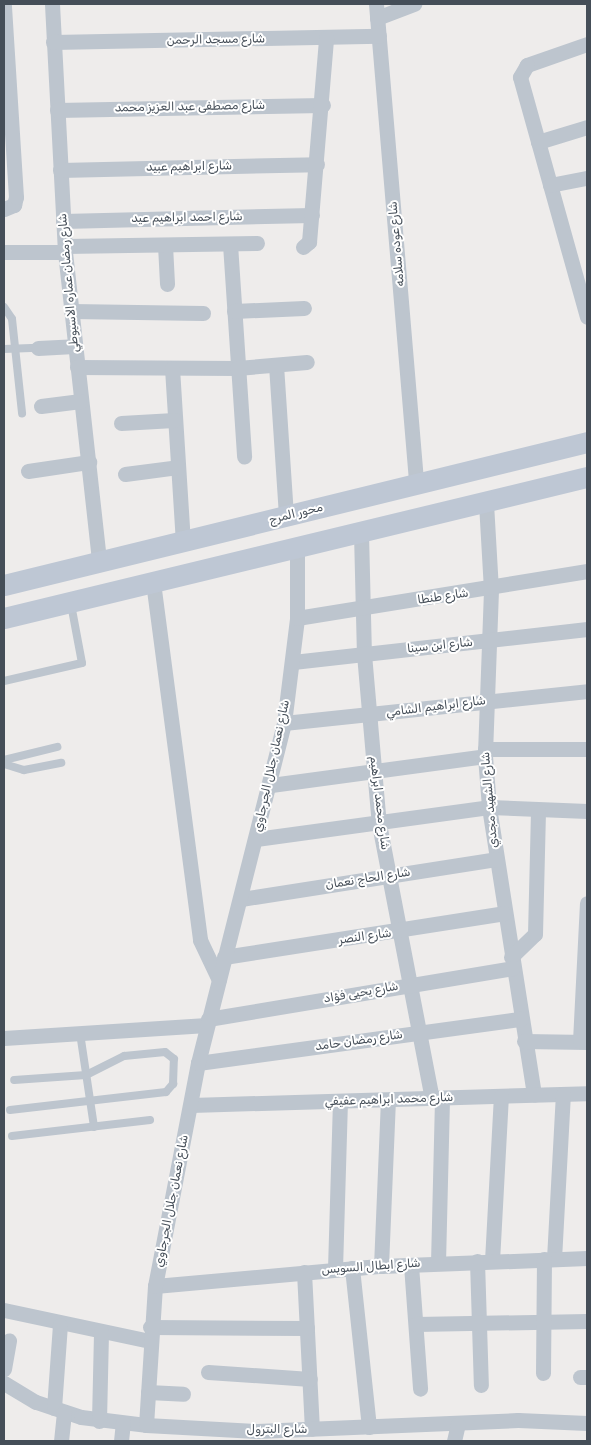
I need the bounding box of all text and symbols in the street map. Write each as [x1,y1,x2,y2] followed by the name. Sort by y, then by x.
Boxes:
[167,32,265,48] street label: شارع مسجد الرحمن
[115,98,265,116] street label: شارع مصطفى عبد العزيز محمد
[146,159,232,175] street label: شارع ابراهيم عبيد
[386,201,408,287] street label: شارع عوده سلامه
[131,210,243,226] street label: شارع احمد ابراهيم عيد
[56,213,82,353] street label: شارع رمضان عماره الاسيوطي
[268,500,324,528] street label: محور المرج
[417,586,469,608] street label: شارع طنطا
[406,635,474,657] street label: شارع ابن سينا
[385,694,487,720] street label: شارع ابراهيم الشامي
[251,699,293,833] street label: شارع نعمان جلال الجرجاوي
[479,751,501,849] street label: شارع الشهيد مجدي
[366,755,392,851] street label: شارع محمد ابراهيم
[324,865,412,893] street label: شارع الحاج نعمان
[338,926,392,948] street label: شارع النصر
[323,979,399,1007] street label: شارع يحيى فؤاد
[314,1028,404,1054] street label: شارع رمضان حامد
[324,1091,454,1109] street label: شارع محمد ابراهيم عفيفي
[152,1134,192,1268] street label: شارع نعمان جلال الجرجاوي
[321,1256,421,1278] street label: شارع ابطال السويس
[247,1423,307,1437] street label: شارع البترول

